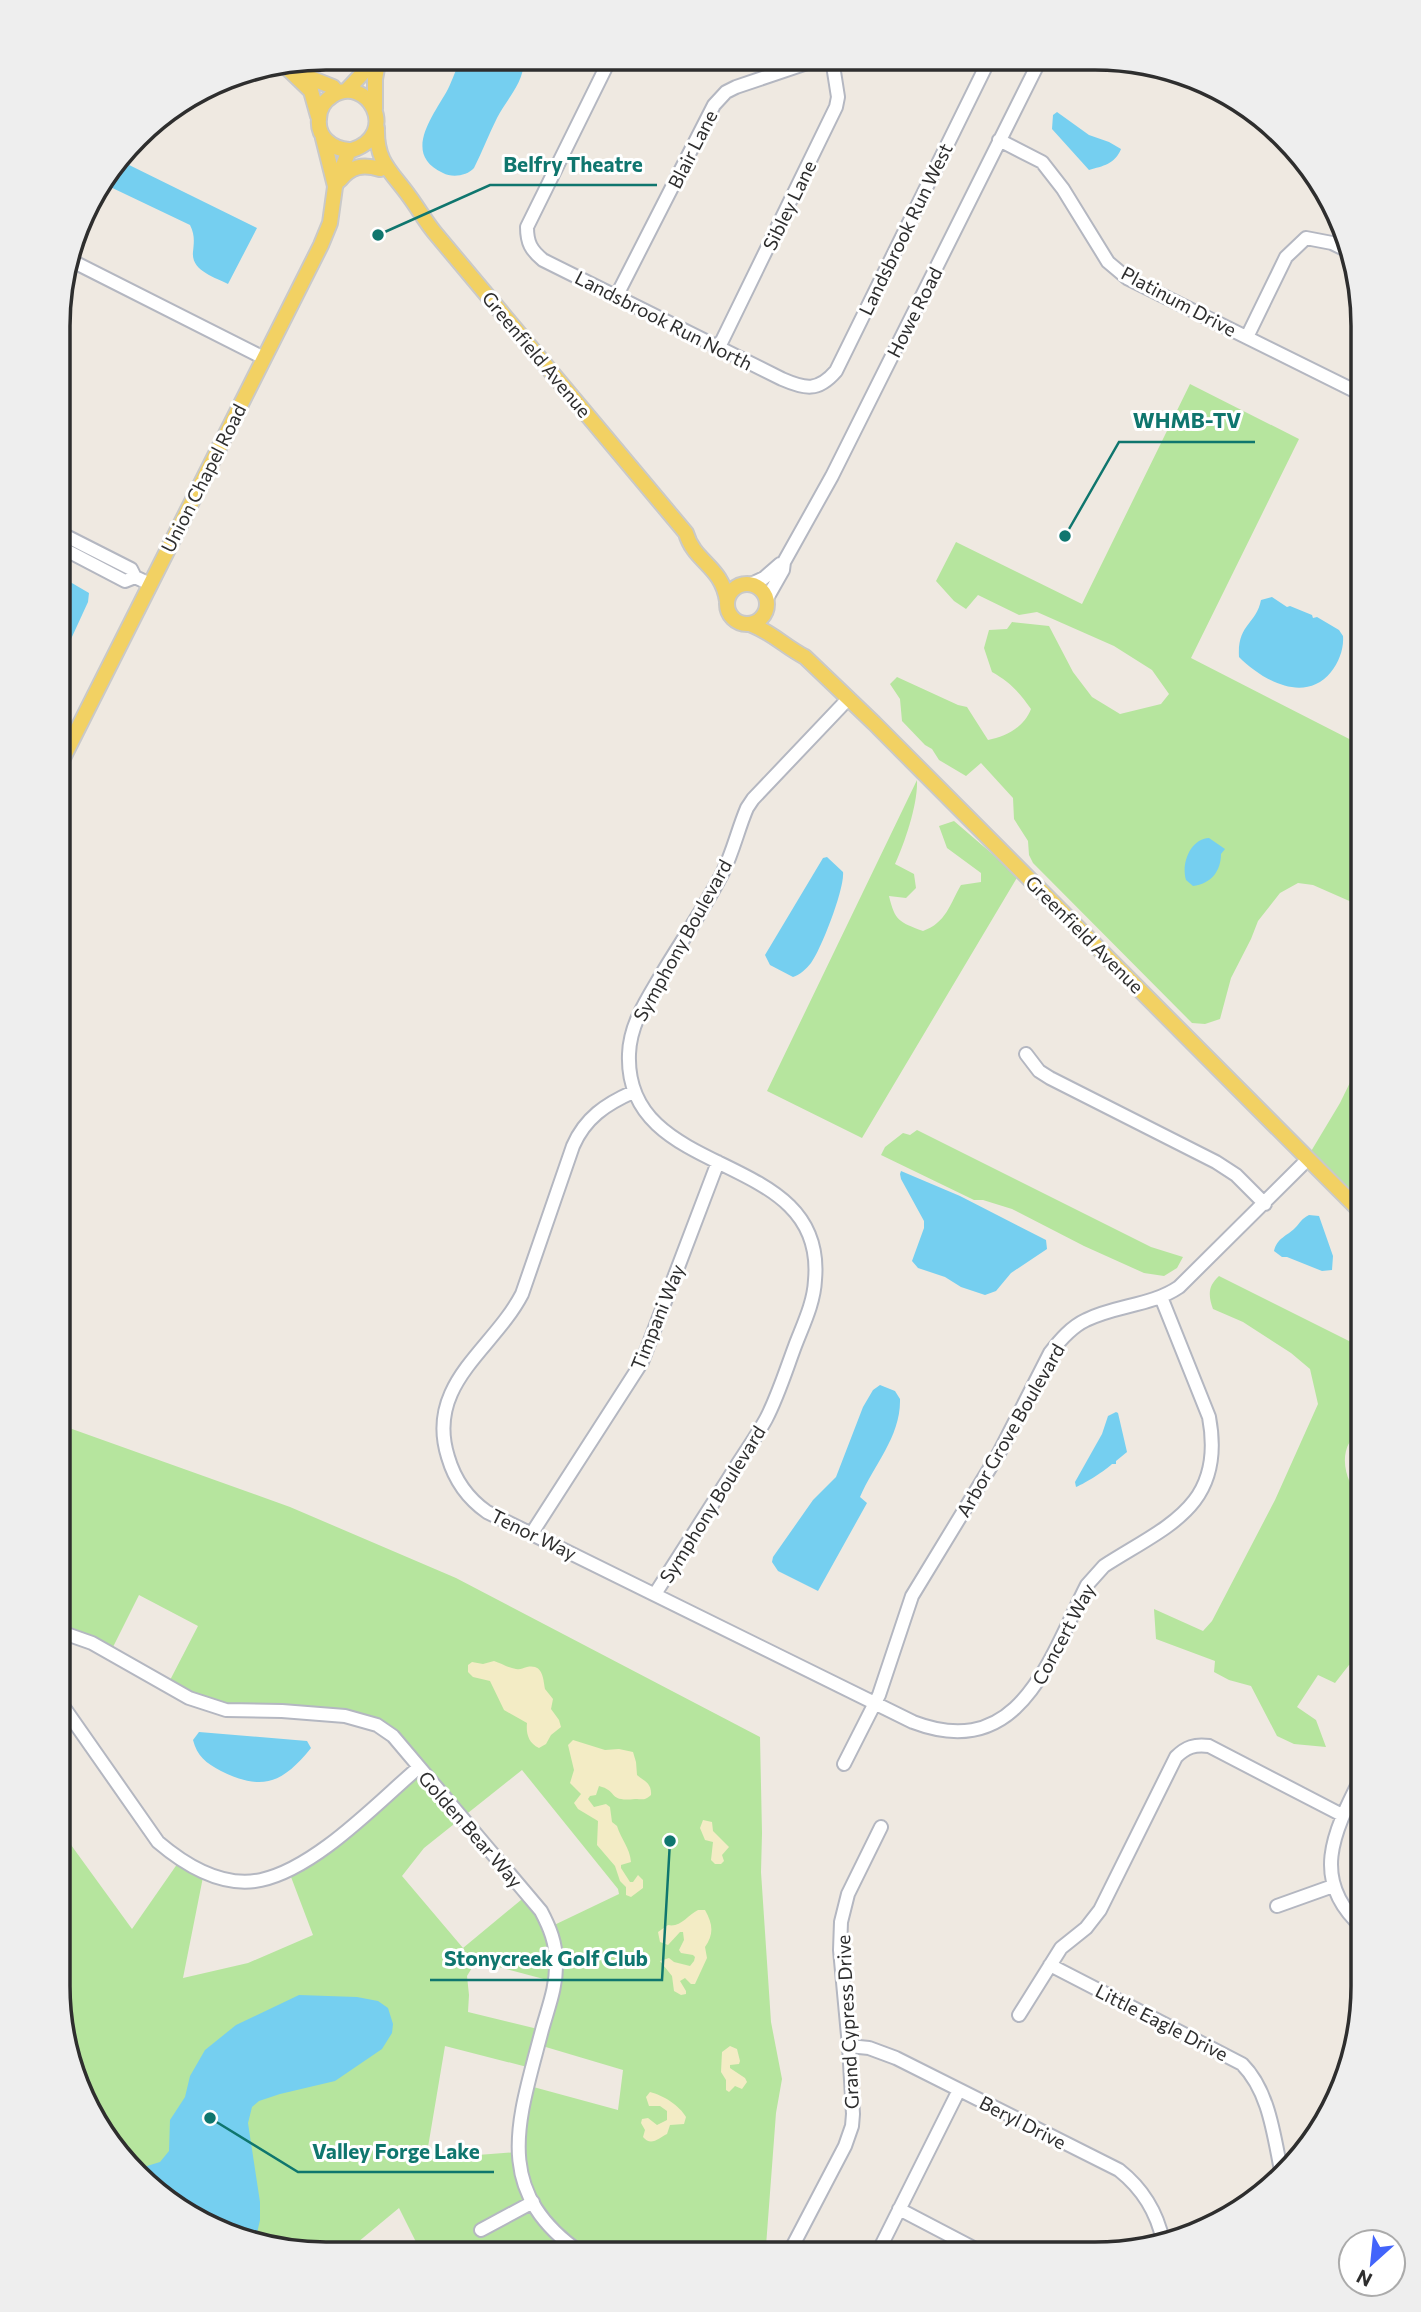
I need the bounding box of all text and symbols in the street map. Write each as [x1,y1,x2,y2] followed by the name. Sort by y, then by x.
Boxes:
[662,106,722,192] street label: Blair Lane
[853,139,957,319] street label: Landsbrook Run West
[490,143,657,185] callout: Belfry Theatre
[503,151,643,176] text: Belfry Theatre
[757,156,821,254] street label: Sibley Lane
[1118,261,1240,341] street label: Platinum Drive
[881,263,947,361] street label: Howe Road
[571,265,757,375] street label: Landsbrook Run North
[478,286,596,422] street label: Greenfield Avenue
[156,400,250,556] street label: Union Chapel Road
[1119,400,1255,442] callout: WHMB-TV
[1133,407,1241,432] text: WHMB-TV
[628,855,736,1025] street label: Symphony Boulevard
[1021,870,1149,998] street label: Greenfield Avenue
[625,1261,689,1373] street label: Timpani Way
[951,1339,1069,1521] street label: Arbor Grove Boulevard
[654,1421,770,1587] street label: Symphony Boulevard
[488,1503,581,1565] street label: Tenor Way
[1027,1579,1099,1689] street label: Concert Way
[414,1766,528,1892] street label: Golden Bear Way
[831,1934,863,2110] street label: Grand Cypress Drive
[430,1938,662,1980] callout: Stonycreek Golf Club
[444,1945,648,1970] text: Stonycreek Golf Club
[1092,1979,1232,2065] street label: Little Eagle Drive
[976,2090,1070,2154] street label: Beryl Drive
[298,2130,494,2172] callout: Valley Forge Lake
[312,2138,480,2163] text: Valley Forge Lake
[1337,2228,1407,2298] north arrow
[1352,2265,1376,2292] text: N

